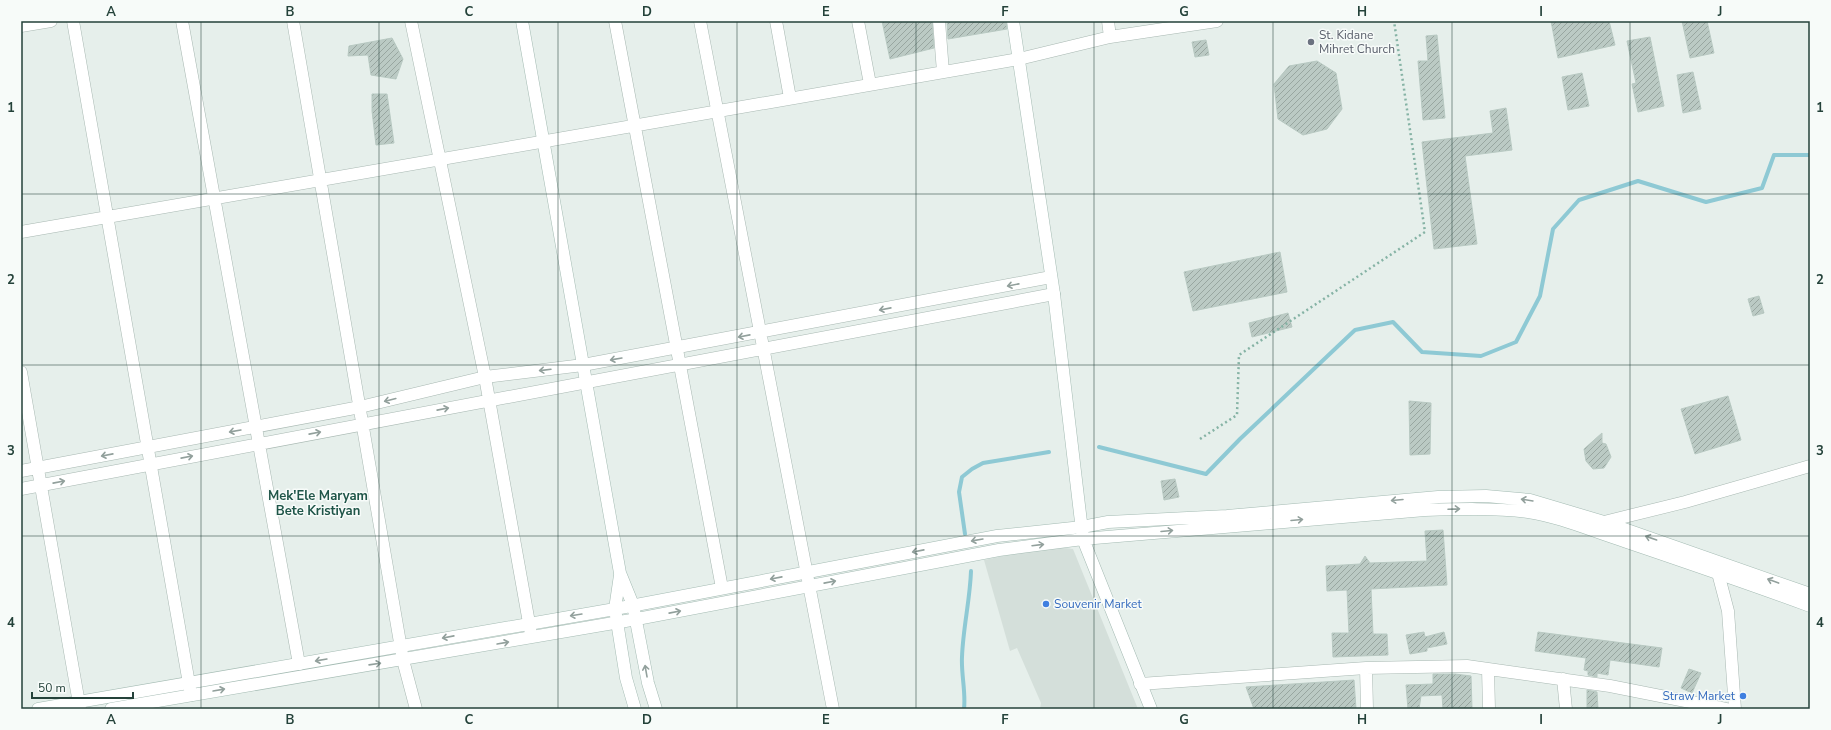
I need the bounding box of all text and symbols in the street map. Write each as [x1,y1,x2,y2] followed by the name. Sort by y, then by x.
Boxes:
[106,3,116,21] text: A
[286,3,295,21] text: B
[465,3,474,21] text: C
[642,3,652,21] text: D
[822,3,830,21] text: E
[1001,3,1009,21] text: F
[1179,3,1189,21] text: G
[1357,3,1367,21] text: H
[1539,3,1543,21] text: I
[1717,3,1722,21] text: J
[1319,27,1395,57] place label: St. Kidane Mihret Church
[1306,37,1316,47] marker: St. Kidane Mihret Church
[7,99,15,117] text: 1
[1816,99,1824,117] text: 1
[7,271,15,289] text: 2
[1816,271,1824,289] text: 2
[1007,281,1020,289] one-way arrow
[879,305,892,313] one-way arrow
[738,332,751,340] one-way arrow
[610,355,623,363] one-way arrow
[539,366,552,373] one-way arrow
[384,397,397,404] one-way arrow
[436,405,449,413] one-way arrow
[229,427,242,435] one-way arrow
[308,429,321,437] one-way arrow
[7,442,15,460] text: 3
[1816,442,1824,460] text: 3
[101,451,114,459] one-way arrow
[180,453,193,461] one-way arrow
[52,477,65,485] one-way arrow
[268,487,368,520] district label: Mek'Ele Maryam Bete Kristiyan
[1520,496,1533,504] one-way arrow
[1391,497,1404,504] one-way arrow
[1447,505,1460,513] one-way arrow
[1290,517,1303,524] one-way arrow
[1160,528,1173,535] one-way arrow
[1644,534,1657,541] one-way arrow
[970,536,983,544] one-way arrow
[1031,541,1044,548] one-way arrow
[911,547,924,555] one-way arrow
[770,574,783,582] one-way arrow
[823,577,836,585] one-way arrow
[1767,577,1780,584] one-way arrow
[1054,596,1142,612] place label: Souvenir Market
[1041,599,1051,609] marker: Souvenir Market
[668,607,681,615] one-way arrow
[570,611,583,619] one-way arrow
[7,614,15,632] text: 4
[1816,614,1824,632] text: 4
[442,633,455,641] one-way arrow
[496,638,509,646] one-way arrow
[314,656,327,664] one-way arrow
[368,660,381,668] one-way arrow
[642,665,650,678] one-way arrow
[32,674,133,700] scale bar
[38,680,66,696] text: 50 m
[212,686,225,694] one-way arrow
[1662,688,1736,704] place label: Straw Market
[1738,691,1748,701] marker: Straw Market
[106,711,116,729] text: A
[286,711,295,729] text: B
[465,711,474,729] text: C
[642,711,652,729] text: D
[822,711,830,729] text: E
[1001,711,1009,729] text: F
[1179,711,1189,729] text: G
[1357,711,1367,729] text: H
[1539,711,1543,729] text: I
[1717,711,1722,729] text: J

